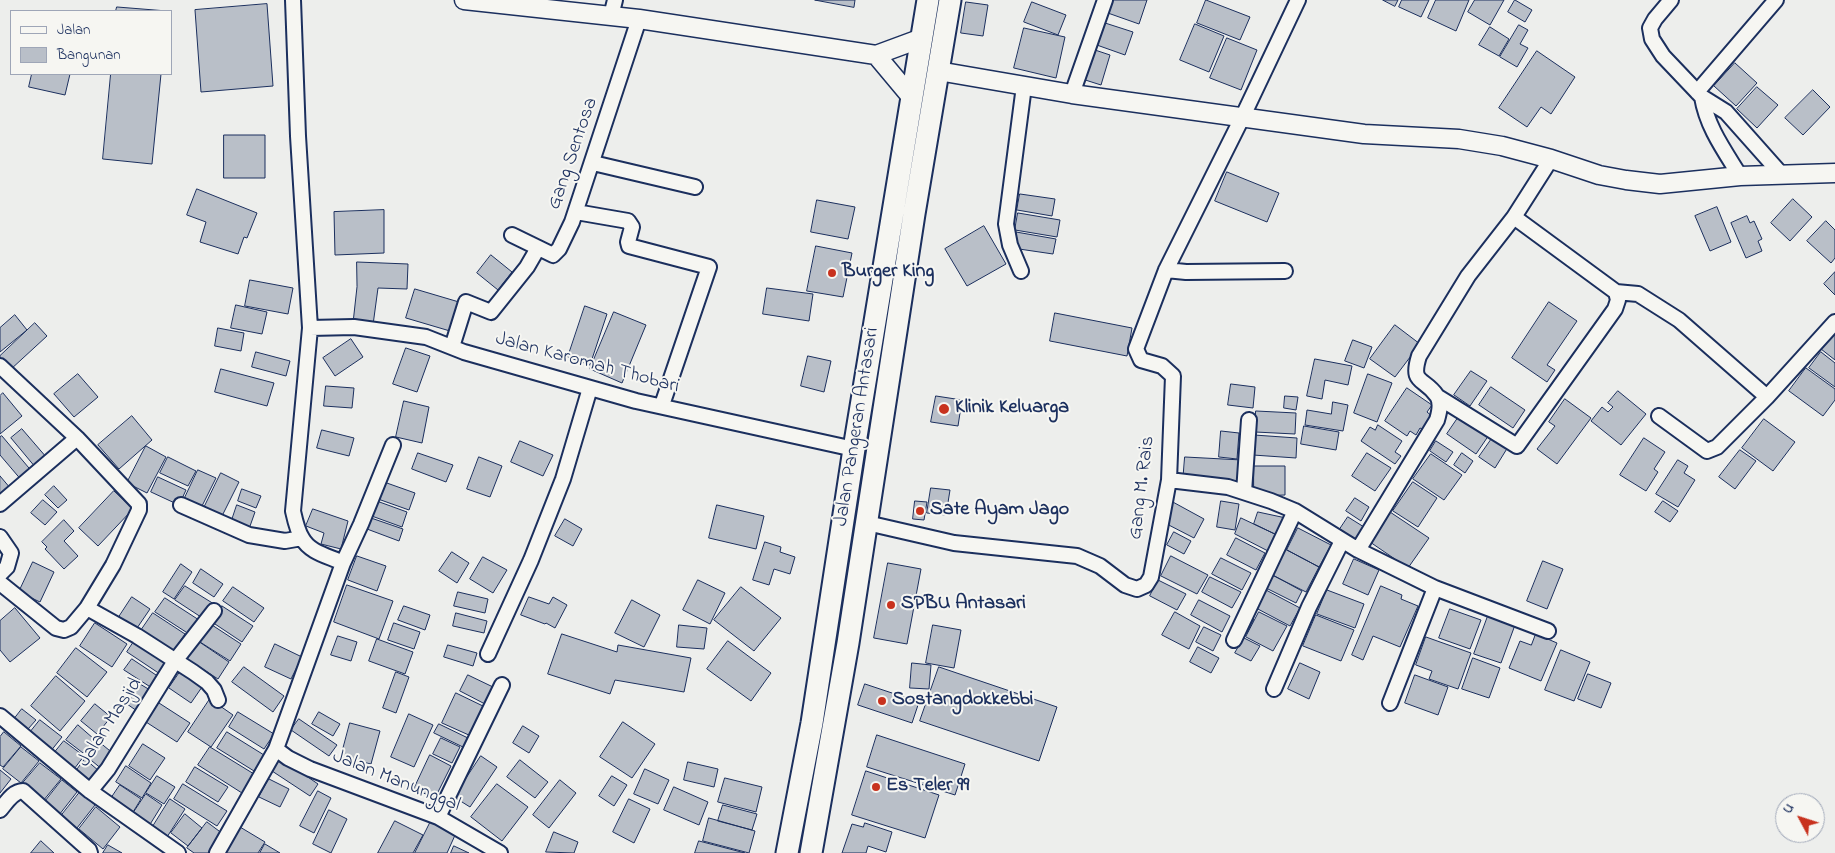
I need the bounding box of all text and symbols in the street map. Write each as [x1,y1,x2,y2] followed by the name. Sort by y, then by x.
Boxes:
[10,10,172,75] legend
[57,19,90,41] text: Jalan
[57,44,121,66] text: Bangunan
[544,95,604,213] street label: Gang Sentosa
[842,261,934,285] place label: Burger King
[826,267,838,279] marker: Burger King
[830,326,886,528] street label: Jalan Pangeran Antasari
[492,328,682,400] street label: Jalan Karomah Thobari
[955,397,1069,421] place label: Klinik Keluarga
[937,402,951,416] marker: Klinik Keluarga
[1125,435,1161,541] street label: Gang M. Rais
[930,499,1069,523] place label: Sate Ayam Jago
[914,505,926,517] marker: Sate Ayam Jago
[901,593,1026,617] place label: SPBU Antasari
[885,599,897,611] marker: SPBU Antasari
[73,674,149,772] street label: Jalan Masjid
[892,689,1033,713] place label: Sostangdokkebbi
[876,695,888,707] marker: Sostangdokkebbi
[329,745,463,819] street label: Jalan Manunggal
[886,775,969,799] place label: Es Teler 99
[870,781,882,793] marker: Es Teler 99
[1775,793,1825,843] north arrow
[1778,799,1800,819] text: U

